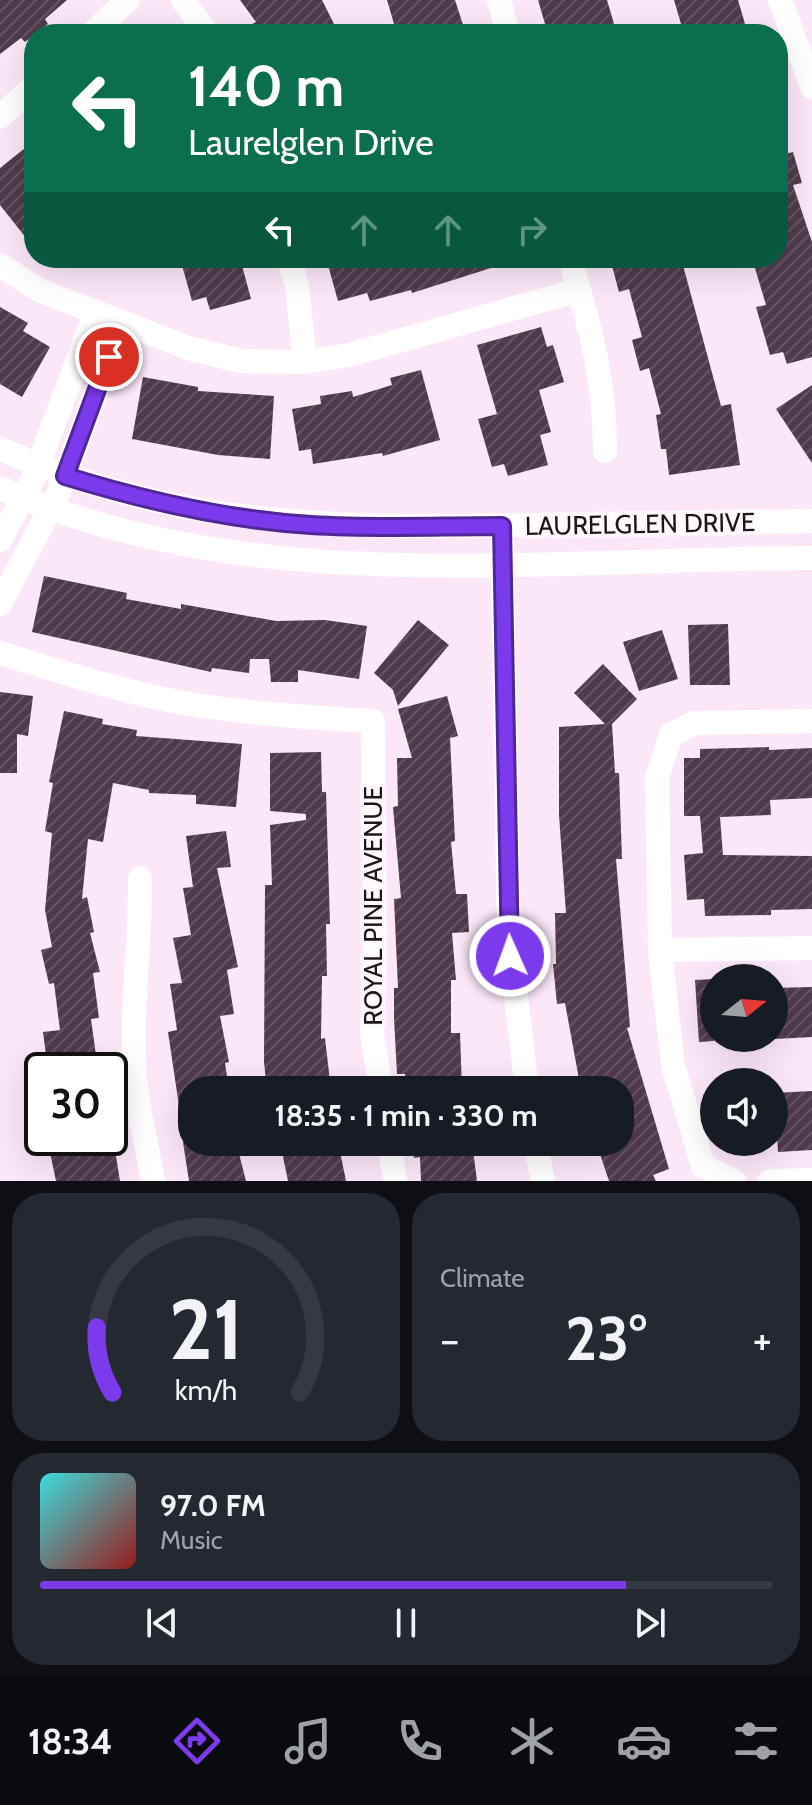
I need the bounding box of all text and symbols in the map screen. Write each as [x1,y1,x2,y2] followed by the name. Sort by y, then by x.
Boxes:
[188,52,344,120] text: 140 m
[56,56,160,160] icon: left
[188,120,434,164] text: Laurelglen Drive
[258,208,302,252] icon: left
[342,208,386,252] icon: ahead
[426,208,470,252] icon: ahead
[510,208,554,252] icon: right
[75,323,143,391] pin
[87,335,131,379] icon: arrive
[525,506,755,542] street label: LAURELGLEN DRIVE
[357,786,389,1026] street label: ROYAL PINE AVENUE
[468,914,552,998] position arrow
[700,964,788,1052] north arrow
[700,964,788,1156] map controls
[24,1052,128,1156] speed limit sign: 30
[700,1068,788,1156] button: sound
[274,1097,538,1134] text: 18:35 · 1 min · 330 m
[440,1262,525,1294] text: Climate
[169,1279,243,1380] text: 21
[565,1302,647,1375] text: 23°
[440,1313,459,1366] text: −
[753,1313,772,1366] text: +
[175,1372,237,1407] text: km/h
[160,1487,266,1524] text: 97.0 FM
[160,1524,223,1556] text: Music
[140,1601,184,1645] icon: previous
[384,1601,428,1645] icon: pause
[628,1601,672,1645] icon: next
[169,1713,225,1769] icon: directions
[280,1713,336,1769] icon: music
[392,1713,448,1769] icon: phone
[504,1713,560,1769] icon: climate
[616,1713,672,1769] icon: car
[728,1713,784,1769] icon: filters
[28,1719,113,1763] text: 18:34

